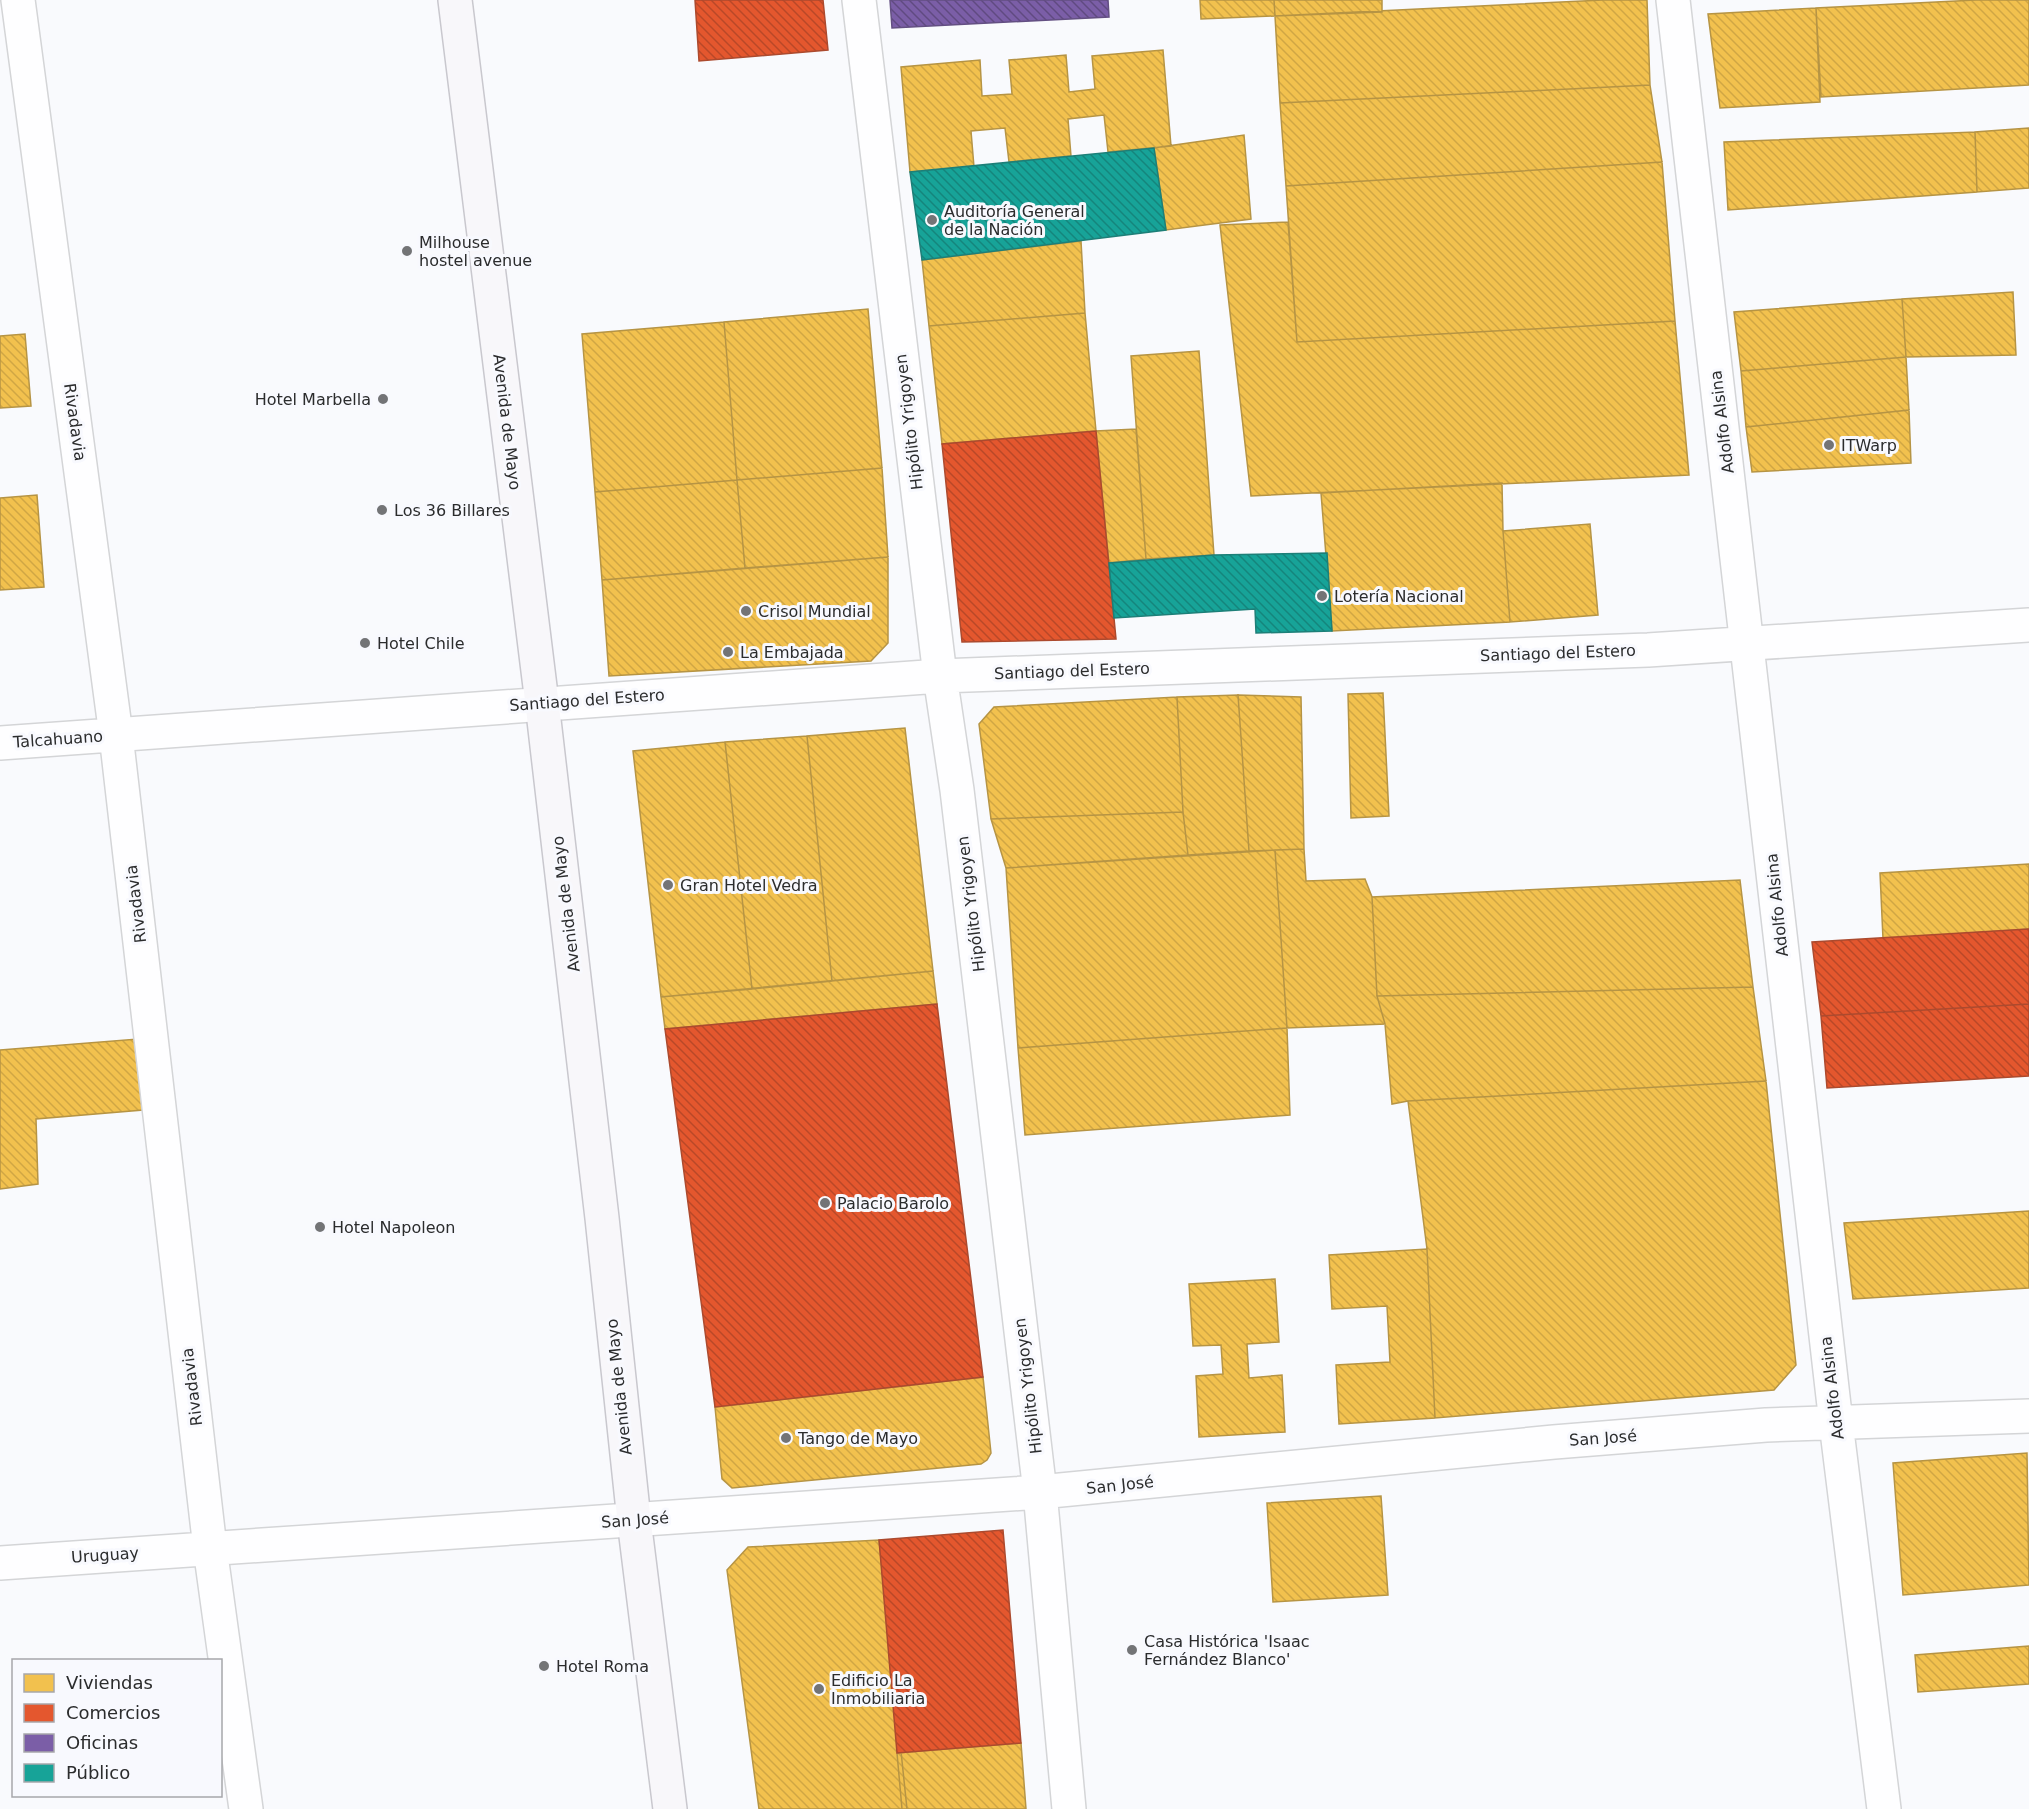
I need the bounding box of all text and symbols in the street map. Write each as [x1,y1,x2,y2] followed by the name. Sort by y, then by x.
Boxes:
[944,202,1085,239] place label: Auditoría General de la Nación
[925,213,939,227] marker: Auditoría General de la Nación
[419,233,532,270] place label: Milhouse hostel avenue
[400,244,414,258] marker: Milhouse hostel avenue
[489,353,525,491] street label: Avenida de Mayo
[891,353,927,491] street label: Hipólito Yrigoyen
[1706,369,1738,475] street label: Adolfo Alsina
[60,382,90,462] street label: Rivadavia
[255,390,371,409] place label: Hotel Marbella
[376,392,390,406] marker: Hotel Marbella
[1841,436,1897,455] place label: ITWarp
[1822,438,1836,452] marker: ITWarp
[394,501,510,520] place label: Los 36 Billares
[375,503,389,517] marker: Los 36 Billares
[1334,587,1464,606] place label: Lotería Nacional
[1315,589,1329,603] marker: Lotería Nacional
[758,602,871,621] place label: Crisol Mundial
[739,604,753,618] marker: Crisol Mundial
[377,634,465,653] place label: Hotel Chile
[358,636,372,650] marker: Hotel Chile
[1480,641,1636,665] street label: Santiago del Estero
[740,643,844,662] place label: La Embajada
[721,645,735,659] marker: La Embajada
[994,659,1150,683] street label: Santiago del Estero
[509,685,665,715] street label: Santiago del Estero
[11,726,104,752] street label: Talcahuano
[548,835,584,973] street label: Avenida de Mayo
[953,835,989,973] street label: Hipólito Yrigoyen
[1762,852,1792,958] street label: Adolfo Alsina
[122,864,150,944] street label: Rivadavia
[680,876,818,895] place label: Gran Hotel Vedra
[661,878,675,892] marker: Gran Hotel Vedra
[837,1194,949,1213] place label: Palacio Barolo
[818,1196,832,1210] marker: Palacio Barolo
[332,1218,455,1237] place label: Hotel Napoleon
[313,1220,327,1234] marker: Hotel Napoleon
[1010,1317,1046,1455] street label: Hipólito Yrigoyen
[602,1318,636,1456] street label: Avenida de Mayo
[1816,1335,1848,1441] street label: Adolfo Alsina
[178,1347,206,1427] street label: Rivadavia
[1568,1426,1638,1450] street label: San José
[797,1429,918,1448] place label: Tango de Mayo
[779,1431,793,1445] marker: Tango de Mayo
[1085,1472,1155,1498] street label: San José
[600,1508,670,1532] street label: San José
[70,1543,140,1567] street label: Uruguay
[1144,1632,1310,1669] place label: Casa Histórica 'Isaac Fernández Blanco'
[1125,1643,1139,1657] marker: Casa Histórica 'Isaac Fernández Blanco'
[556,1657,649,1676] place label: Hotel Roma
[12,1659,222,1797] legend
[537,1659,551,1673] marker: Hotel Roma
[831,1671,925,1708] place label: Edificio La Inmobiliaria
[66,1672,153,1693] text: Viviendas
[812,1682,826,1696] marker: Edificio La Inmobiliaria
[66,1702,160,1723] text: Comercios
[66,1732,138,1753] text: Oficinas
[66,1762,130,1783] text: Público

